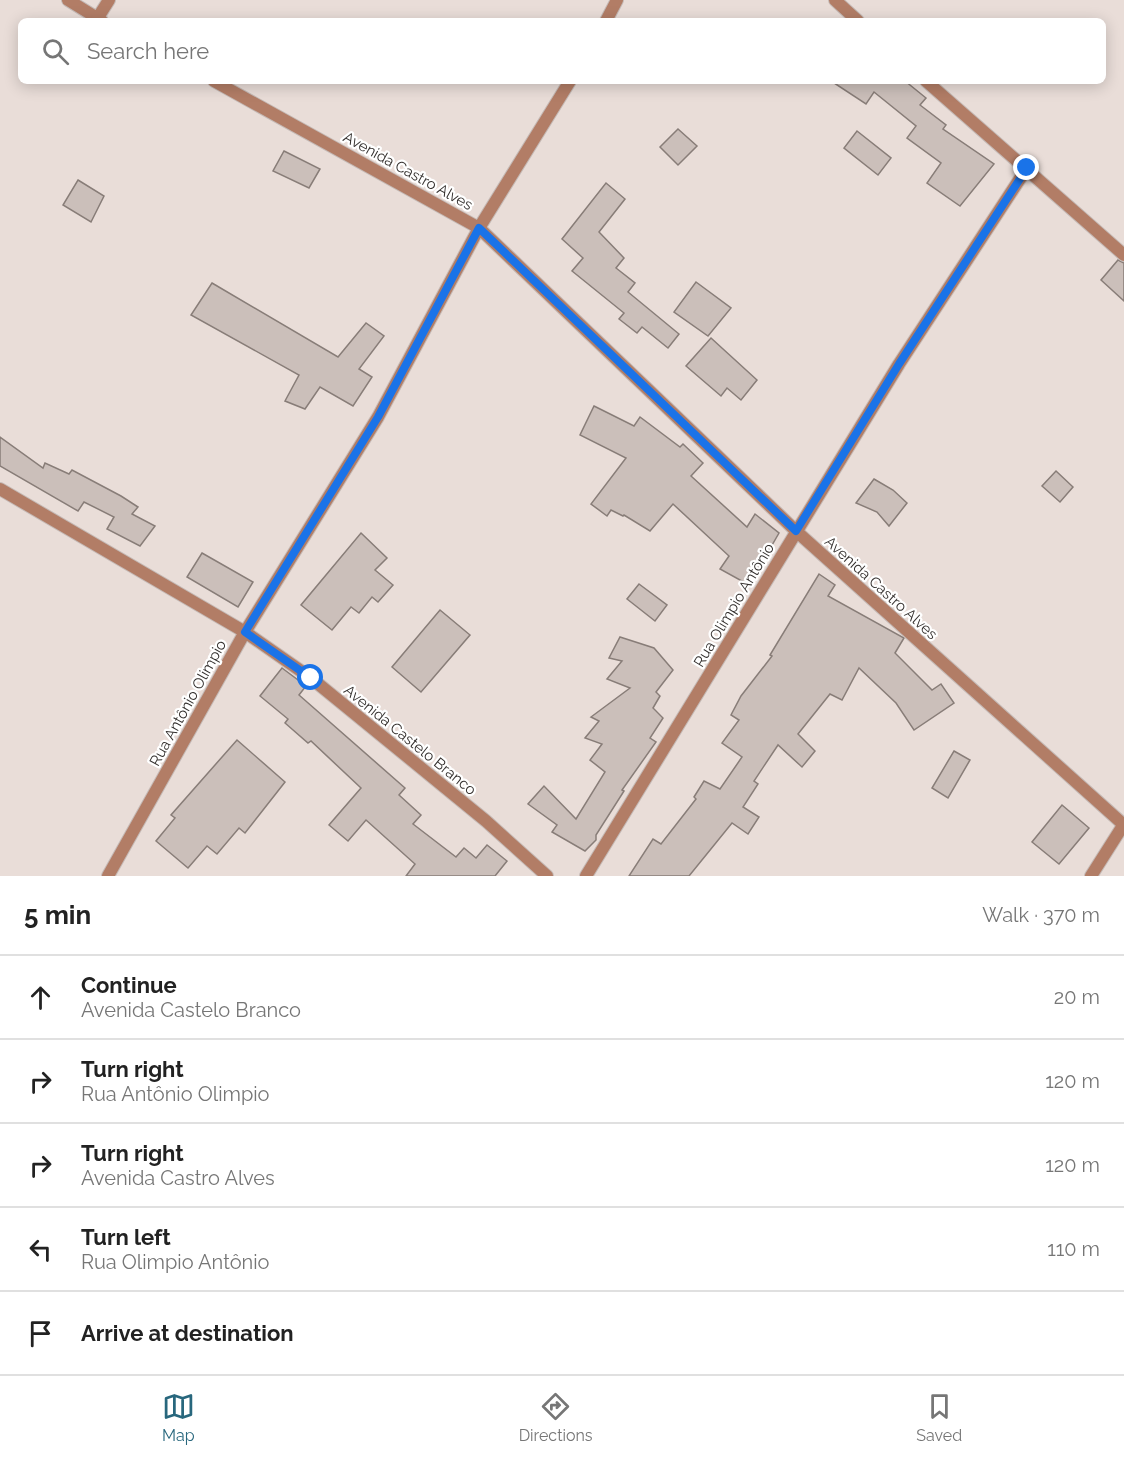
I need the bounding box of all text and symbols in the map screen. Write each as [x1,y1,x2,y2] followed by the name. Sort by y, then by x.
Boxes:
[18,18,1106,84] search box
[39,35,72,68] icon: search
[87,38,209,64] text: Search here
[340,128,476,214] street label: Avenida Castro Alves
[1013,154,1039,180] route end
[821,533,941,643] street label: Avenida Castro Alves
[690,540,778,670] street label: Rua Olimpio Antônio
[146,637,230,769] street label: Rua Antônio Olimpio
[297,664,323,690] route start
[340,681,480,799] street label: Avenida Castelo Branco
[24,900,91,930] text: 5 min
[982,903,1100,927] text: Walk · 370 m
[81,972,177,998] text: Continue
[24,981,57,1014] icon: ahead
[1054,985,1100,1009] text: 20 m
[81,998,301,1022] text: Avenida Castelo Branco
[81,1056,184,1082] text: Turn right
[24,1065,57,1098] icon: right
[1045,1069,1100,1093] text: 120 m
[81,1082,270,1106] text: Rua Antônio Olimpio
[81,1140,184,1166] text: Turn right
[24,1149,57,1182] icon: right
[1045,1153,1100,1177] text: 120 m
[81,1166,275,1190] text: Avenida Castro Alves
[81,1224,171,1250] text: Turn left
[24,1233,57,1266] icon: left
[1047,1237,1100,1261] text: 110 m
[81,1250,270,1274] text: Rua Olimpio Antônio
[24,1317,57,1350] icon: arrive
[81,1320,294,1346] text: Arrive at destination
[162,1390,195,1445] tab: Map
[519,1390,593,1445] tab: Directions
[916,1390,962,1445] tab: Saved

